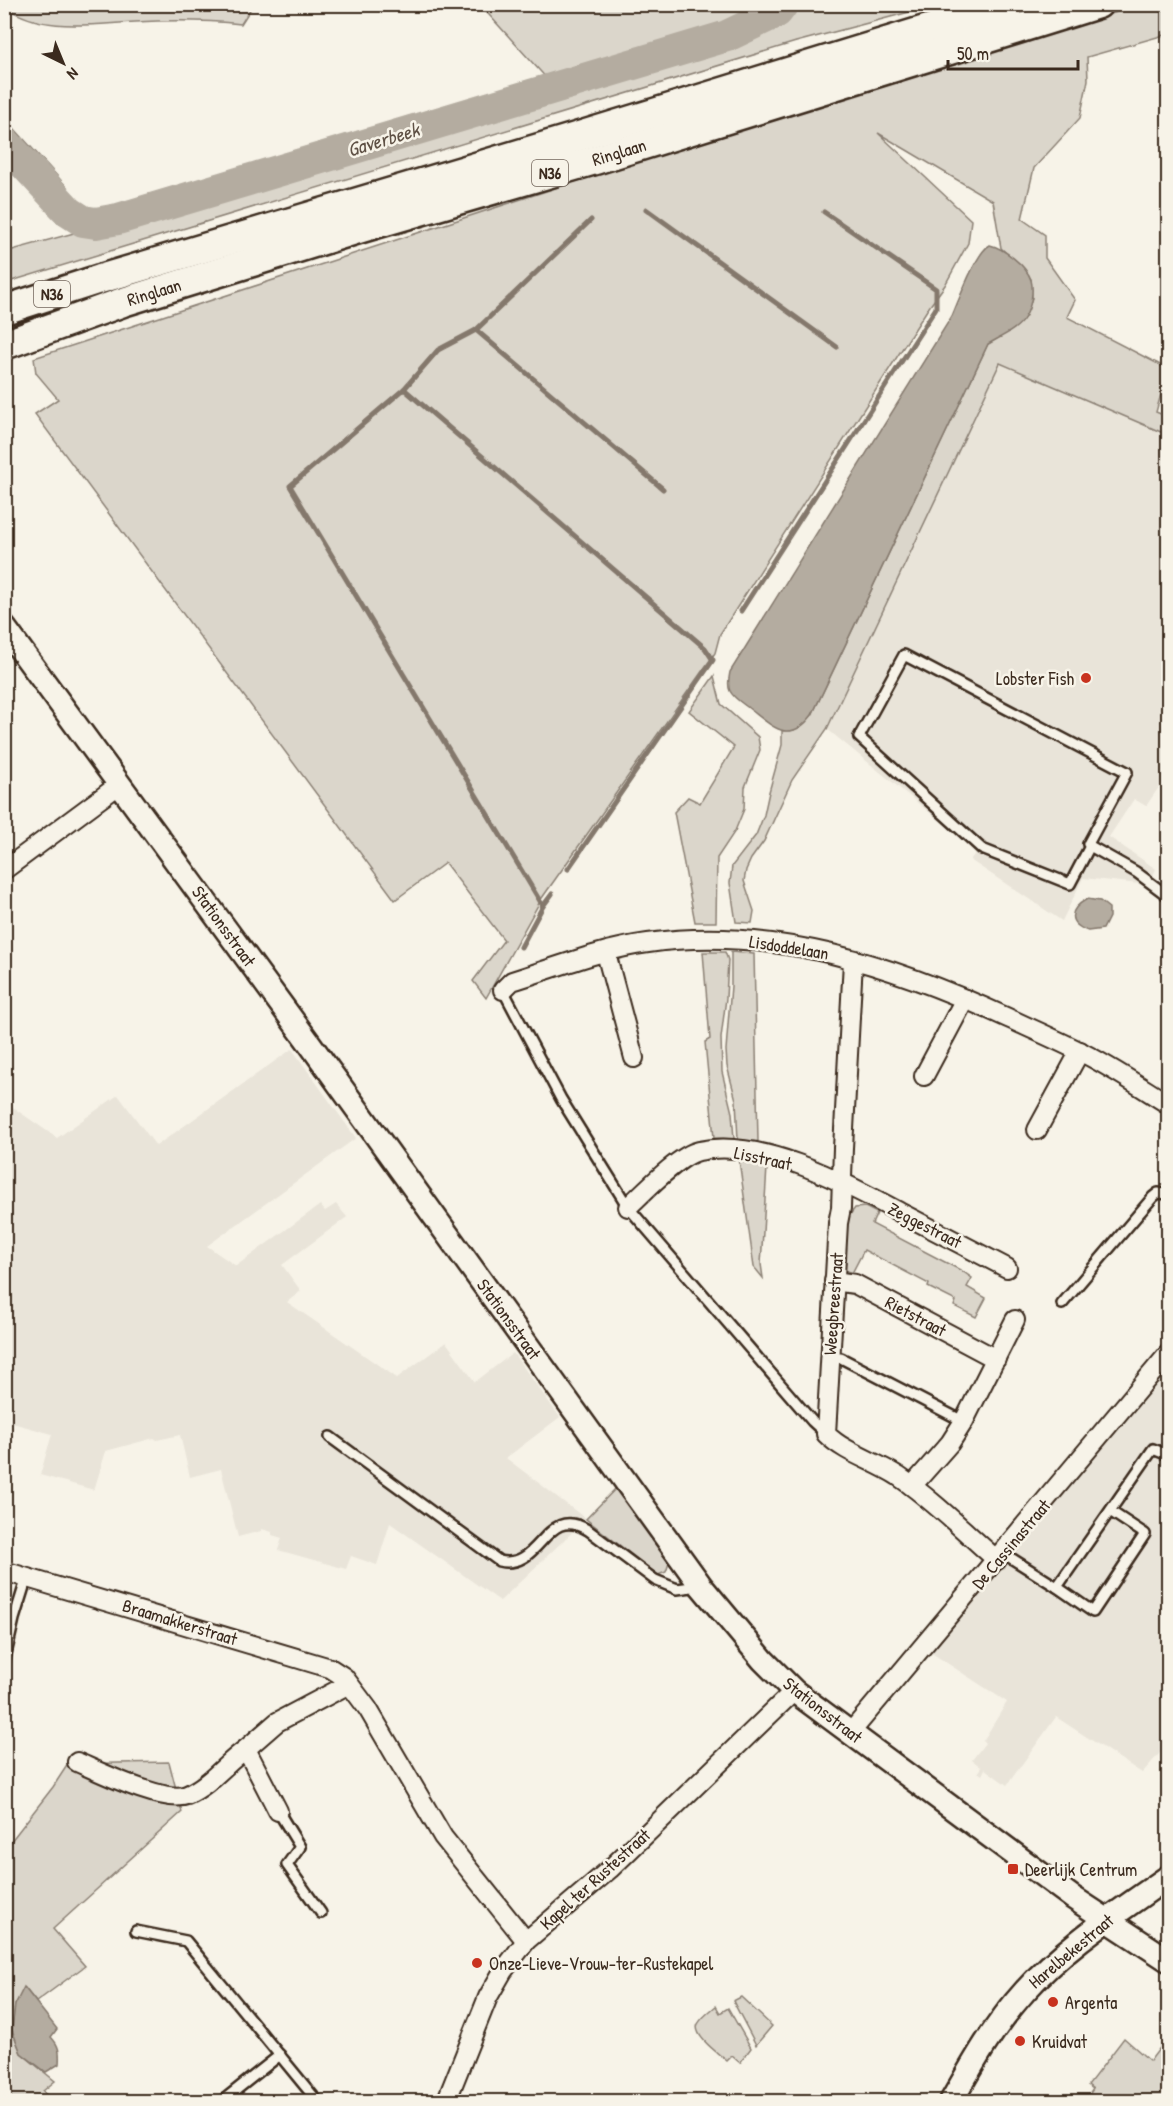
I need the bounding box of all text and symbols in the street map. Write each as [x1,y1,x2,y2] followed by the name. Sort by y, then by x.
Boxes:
[33,33,93,93] north arrow
[948,33,1078,71] scale bar
[957,41,989,66] text: 50 m
[62,63,84,85] text: N
[344,115,424,163] water label: Gaverbeek
[589,132,649,172] street label: Ringlaan
[532,160,568,186] road number: N36
[124,272,184,312] street label: Ringlaan
[34,281,70,307] road number: N36
[996,666,1074,691] place label: Lobster Fish
[1079,671,1093,685] marker: Lobster Fish
[186,880,262,972] street label: Stationsstraat
[747,928,831,966] street label: Lisdoddelaan
[732,1140,795,1176] street label: Lisstraat
[884,1196,967,1255] street label: Zeggestraat
[817,1251,849,1356] street label: Weegbreestraat
[471,1273,547,1365] street label: Stationsstraat
[881,1289,952,1343] street label: Rietstraat
[966,1493,1057,1594] street label: De Cassinastraat
[120,1593,241,1652] street label: Braamakkerstraat
[778,1671,869,1749] street label: Stationsstraat
[534,1822,656,1935] street label: Kapel ter Rustestraat
[1025,1857,1137,1882] place label: Deerlijk Centrum
[1006,1862,1020,1876] marker: Deerlijk Centrum
[1023,1908,1119,1994] street label: Harelbekestraat
[489,1951,714,1976] place label: Onze-Lieve-Vrouw-ter-Rustekapel
[470,1956,484,1970] marker: Onze-Lieve-Vrouw-ter-Rustekapel
[1065,1990,1117,2015] place label: Argenta
[1046,1995,1060,2009] marker: Argenta
[1032,2029,1088,2054] place label: Kruidvat
[1013,2034,1027,2048] marker: Kruidvat

